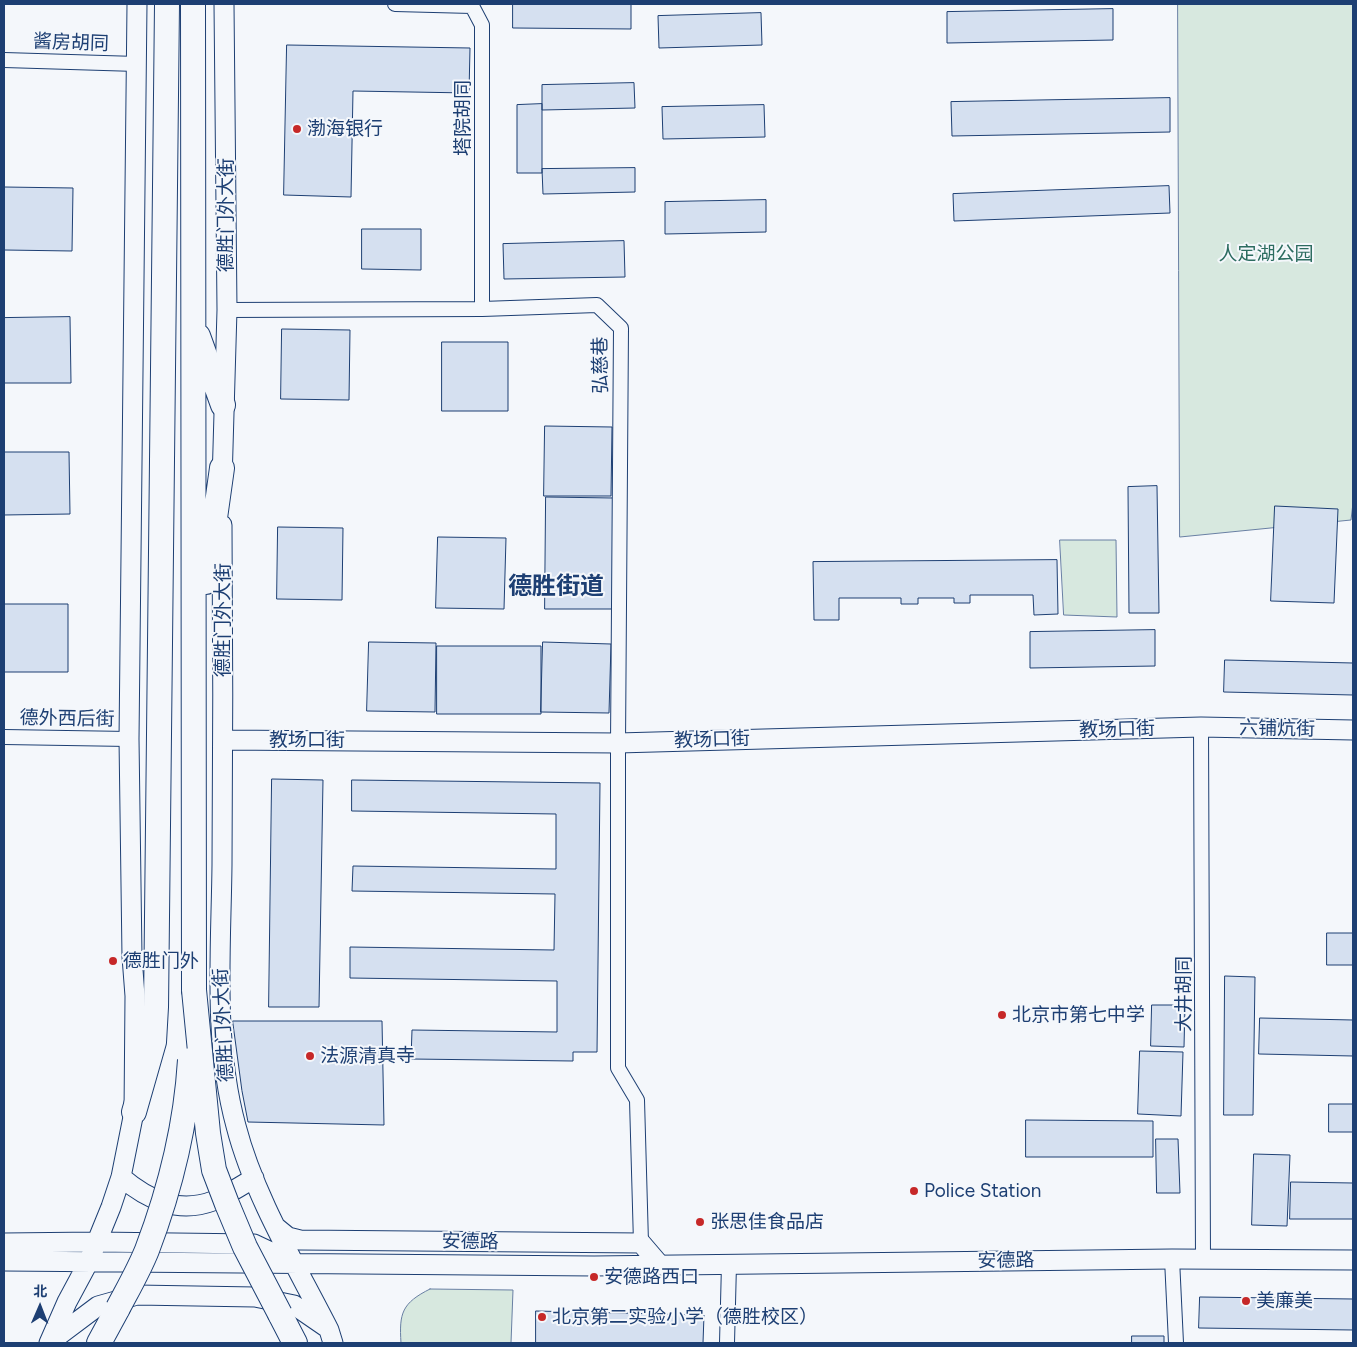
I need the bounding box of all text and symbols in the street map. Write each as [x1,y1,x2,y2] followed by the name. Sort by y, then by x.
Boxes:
[33,30,109,56] street label: 酱房胡同
[452,80,474,156] street label: 塔院胡同
[307,118,383,140] place label: 渤海银行
[291,123,303,135] marker: 渤海银行
[215,158,237,272] street label: 德胜门外大街
[1219,243,1313,265] park label: 人定湖公园
[589,336,613,394] street label: 弘慈巷
[212,563,234,677] street label: 德胜门外大街
[508,573,604,601] district label: 德胜街道
[19,707,115,731] street label: 德外西后街
[1079,717,1155,743] street label: 教场口街
[1239,717,1315,741] street label: 六铺炕街
[674,727,750,753] street label: 教场口街
[269,729,345,751] street label: 教场口街
[123,950,199,972] place label: 德胜门外
[107,955,119,967] marker: 德胜门外
[1173,956,1195,1032] street label: 大井胡同
[210,967,238,1083] street label: 德胜门外大街
[1012,1004,1145,1026] place label: 北京市第七中学
[996,1009,1008,1021] marker: 北京市第七中学
[320,1045,415,1067] place label: 法源清真寺
[304,1050,316,1062] marker: 法源清真寺
[924,1180,1041,1202] place label: Police Station
[908,1185,920,1197] marker: Police Station
[710,1211,824,1233] place label: 张思佳食品店
[694,1216,706,1228] marker: 张思佳食品店
[441,1230,499,1254] street label: 安德路
[977,1249,1035,1273] street label: 安德路
[604,1266,699,1288] place label: 安德路西口
[588,1271,600,1283] marker: 安德路西口
[15,1282,65,1332] north arrow
[33,1283,47,1300] text: 北
[1256,1290,1313,1312] place label: 美廉美
[1240,1295,1252,1307] marker: 美廉美
[552,1306,818,1328] place label: 北京第二实验小学（德胜校区）
[536,1311,548,1323] marker: 北京第二实验小学（德胜校区）

